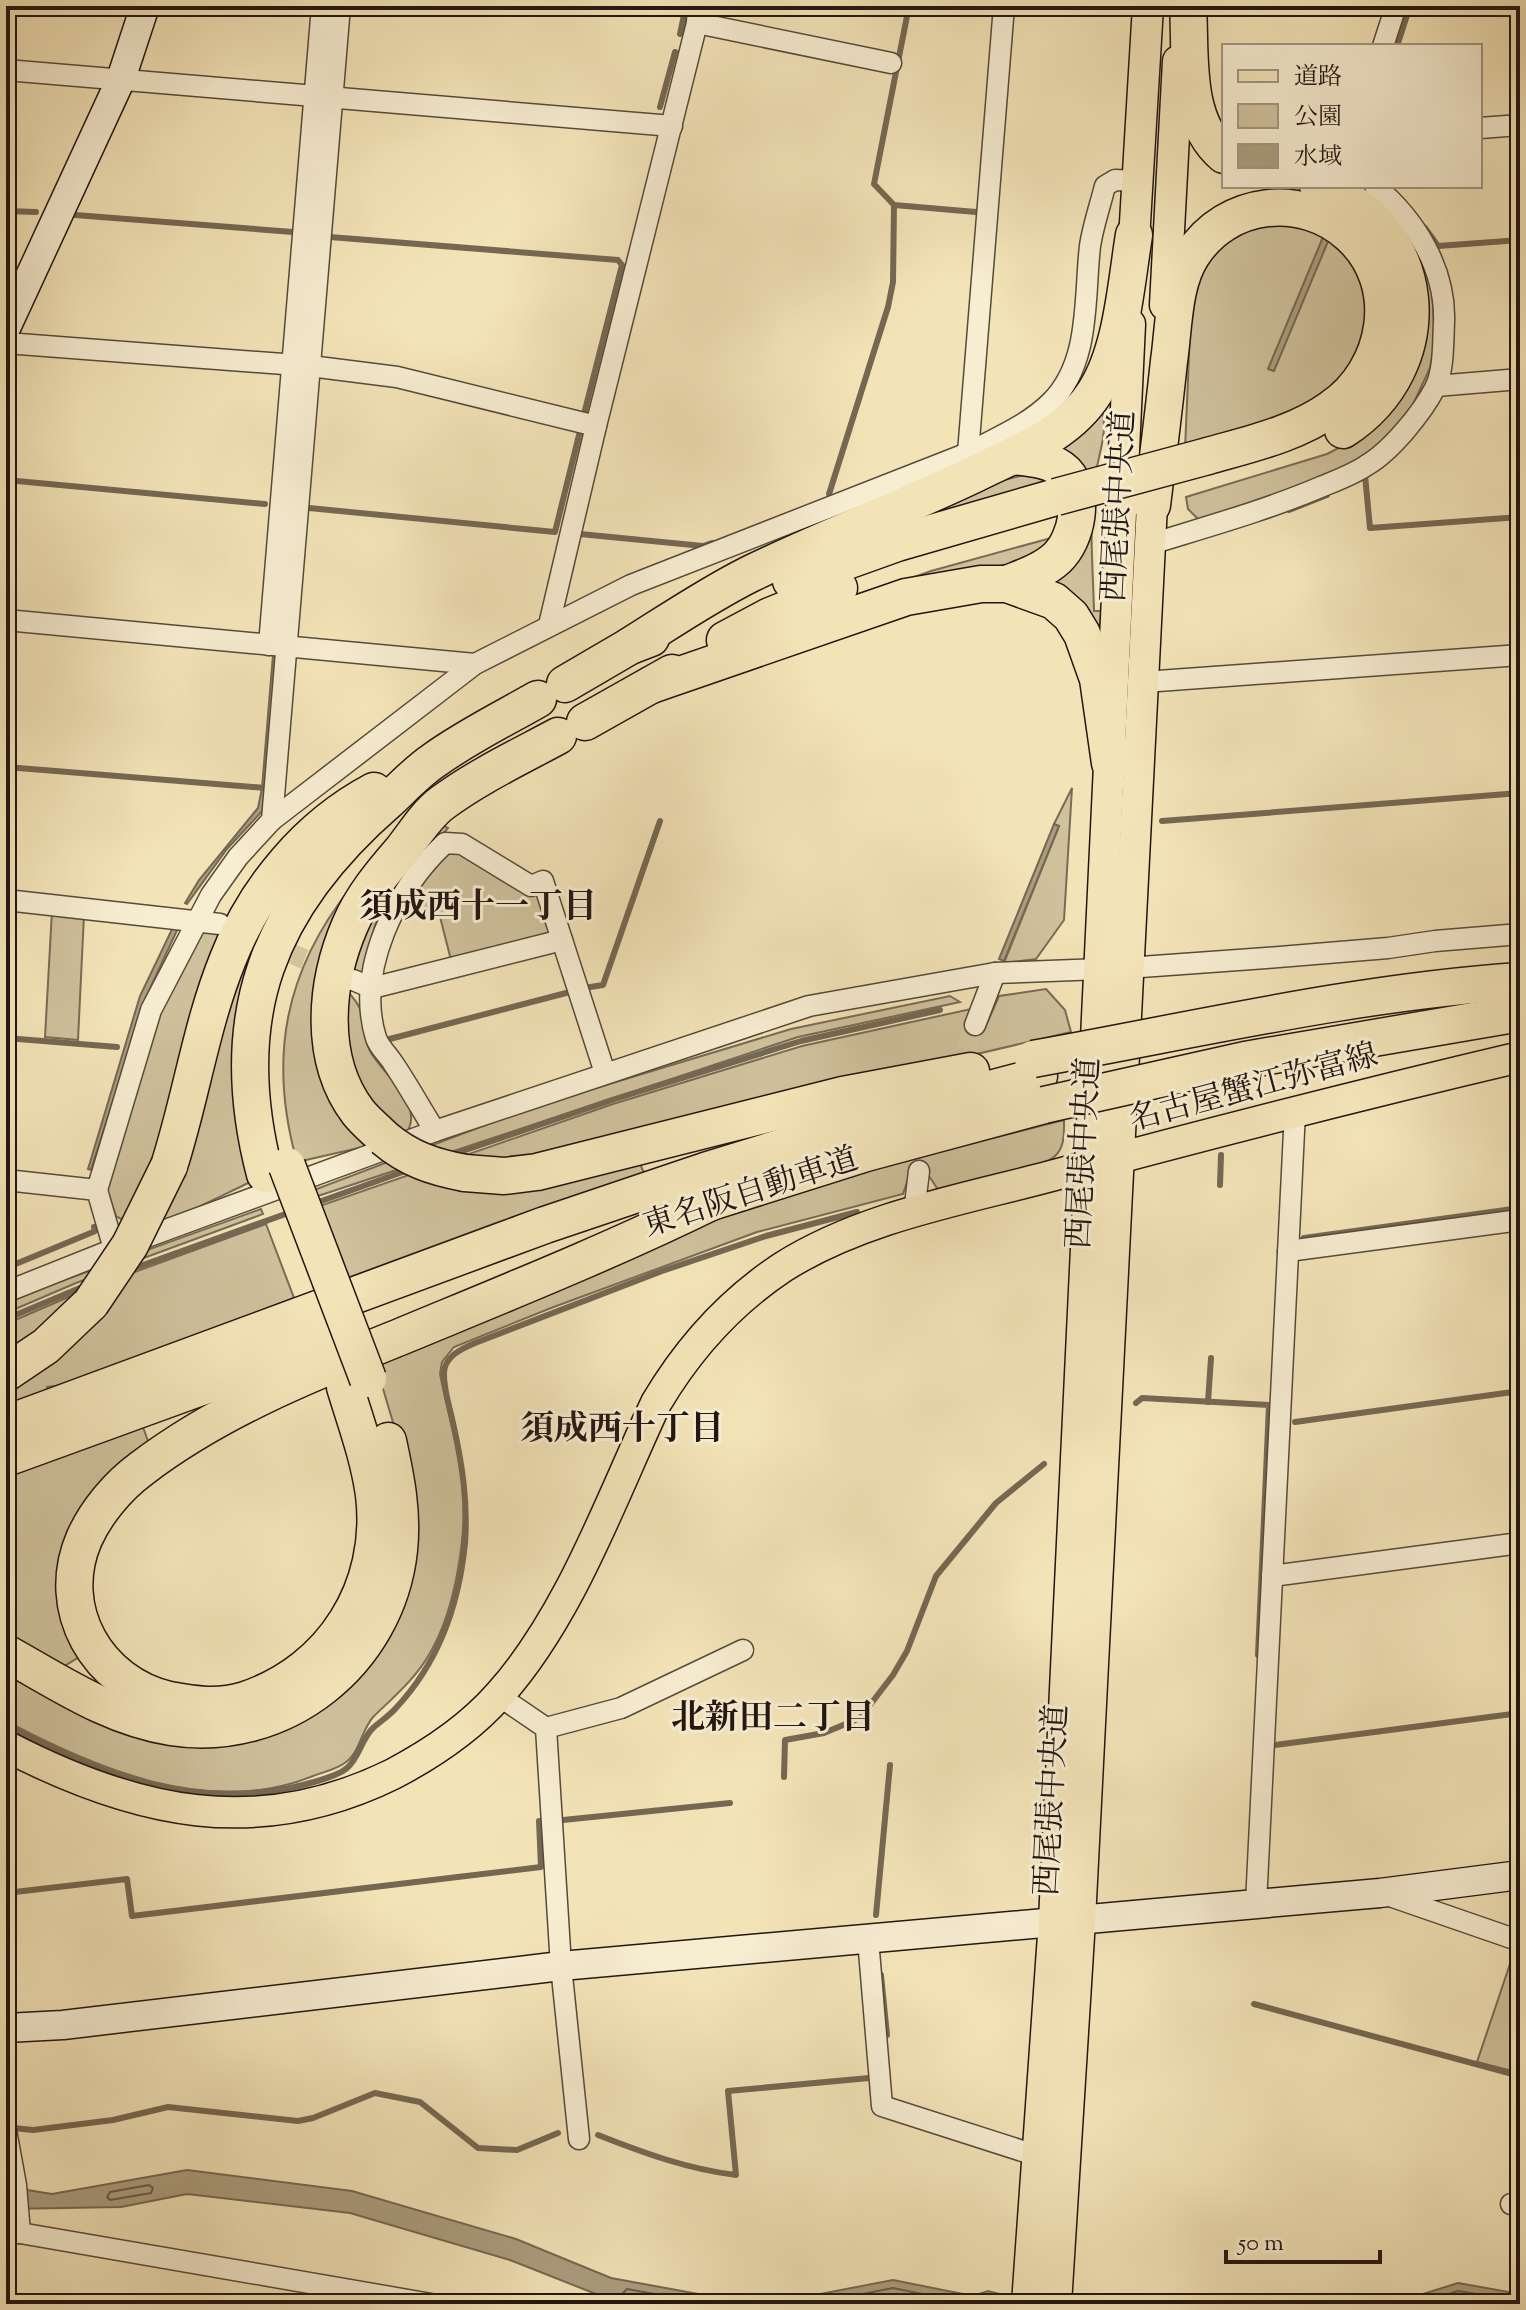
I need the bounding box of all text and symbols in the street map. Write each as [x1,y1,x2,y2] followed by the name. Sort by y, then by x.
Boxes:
[1222,44,1482,188] legend
[1294,61,1342,95] text: 道路
[1294,101,1342,135] text: 公園
[1294,141,1342,175] text: 水域
[1092,409,1148,603] street label: 西尾張中央道
[359,884,597,933] district label: 須成西十一丁目
[1124,1034,1383,1144] street label: 名古屋蟹江弥富線
[1057,1056,1113,1250] street label: 西尾張中央道
[637,1137,865,1250] street label: 東名阪自動車道
[520,1406,724,1455] district label: 須成西十丁目
[671,1695,875,1744] district label: 北新田二丁目
[1025,1703,1081,1897] street label: 西尾張中央道
[1226,2214,1380,2264] scale bar
[1236,2227,1284,2261] text: 50 m

